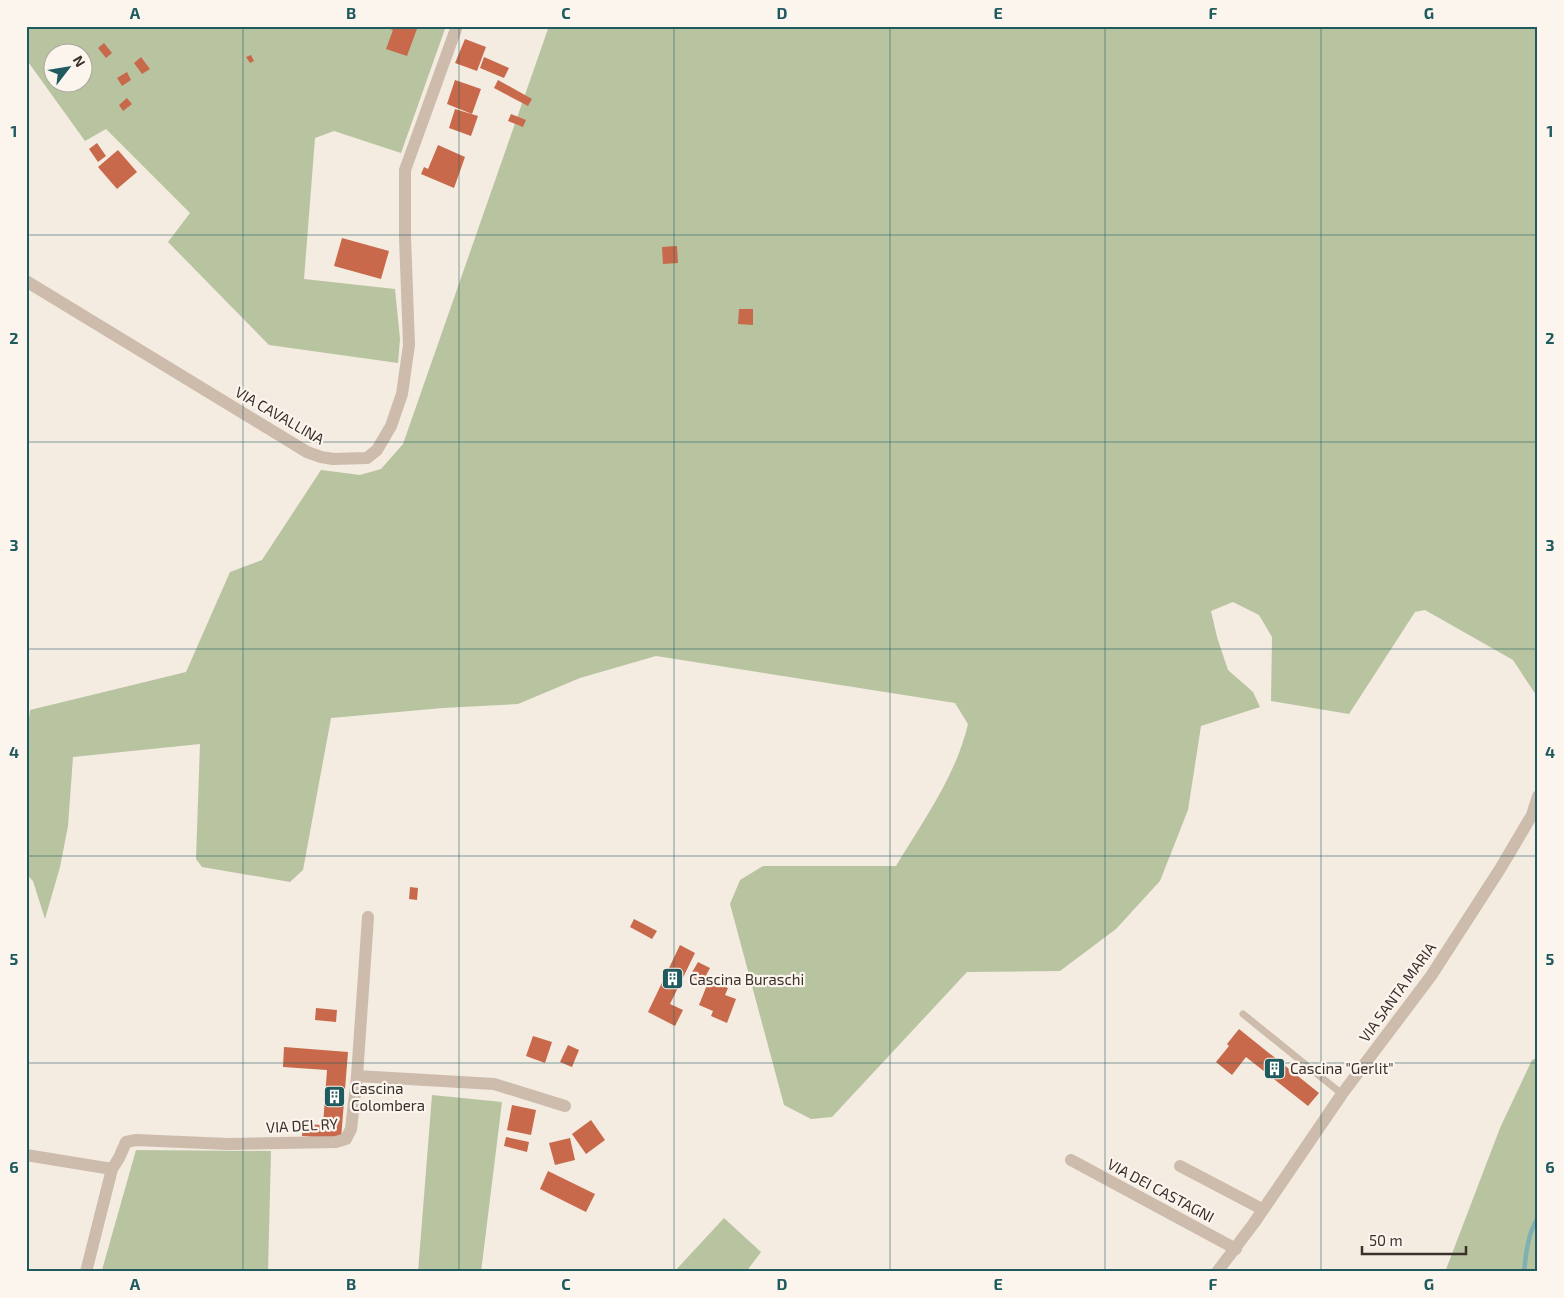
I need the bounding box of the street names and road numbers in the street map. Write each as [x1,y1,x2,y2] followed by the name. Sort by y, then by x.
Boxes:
[232,382,328,448] street label: VIA CAVALLINA
[1355,938,1440,1045] street label: VIA SANTA MARIA
[266,1114,339,1136] street label: VIA DEL RY
[1105,1154,1217,1226] street label: VIA DEI CASTAGNI

